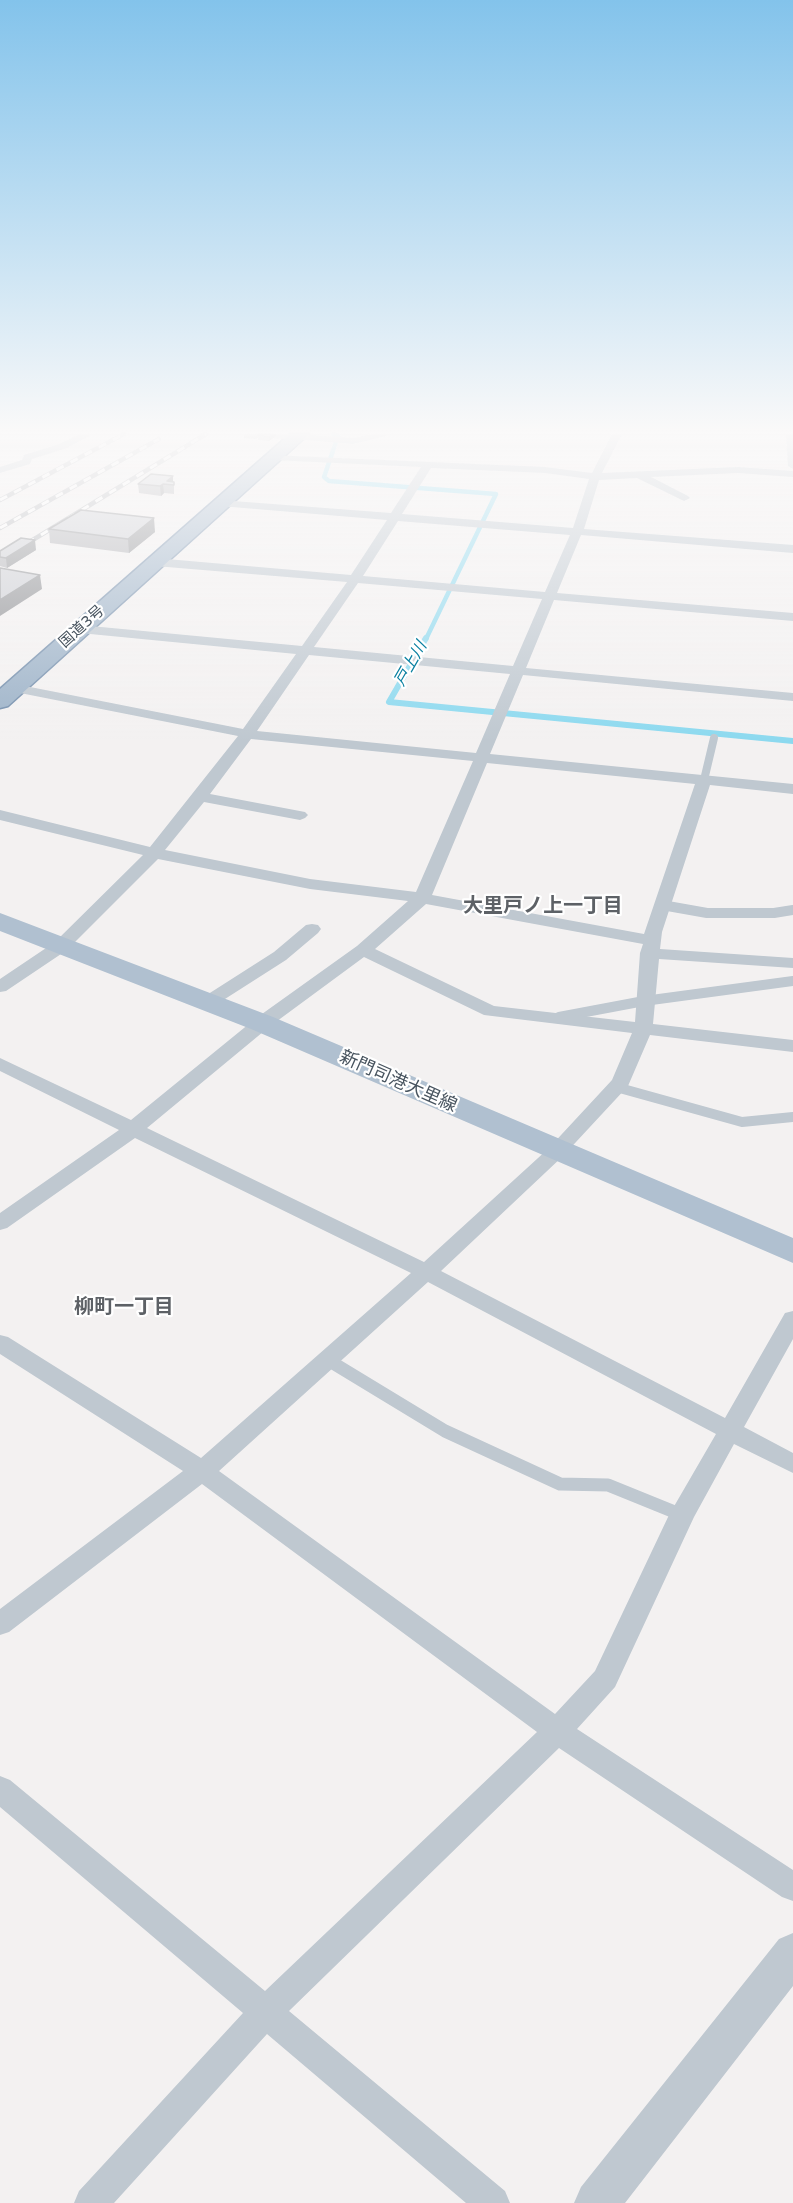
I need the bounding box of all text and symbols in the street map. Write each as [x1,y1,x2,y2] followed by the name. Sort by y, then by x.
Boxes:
[56,602,108,652] street label: 国道3号
[391,638,431,690] water label: 戸上川
[463,895,623,919] district label: 大里戸ノ上一丁目
[336,1047,460,1117] street label: 新門司港大里線
[74,1296,174,1320] district label: 柳町一丁目

